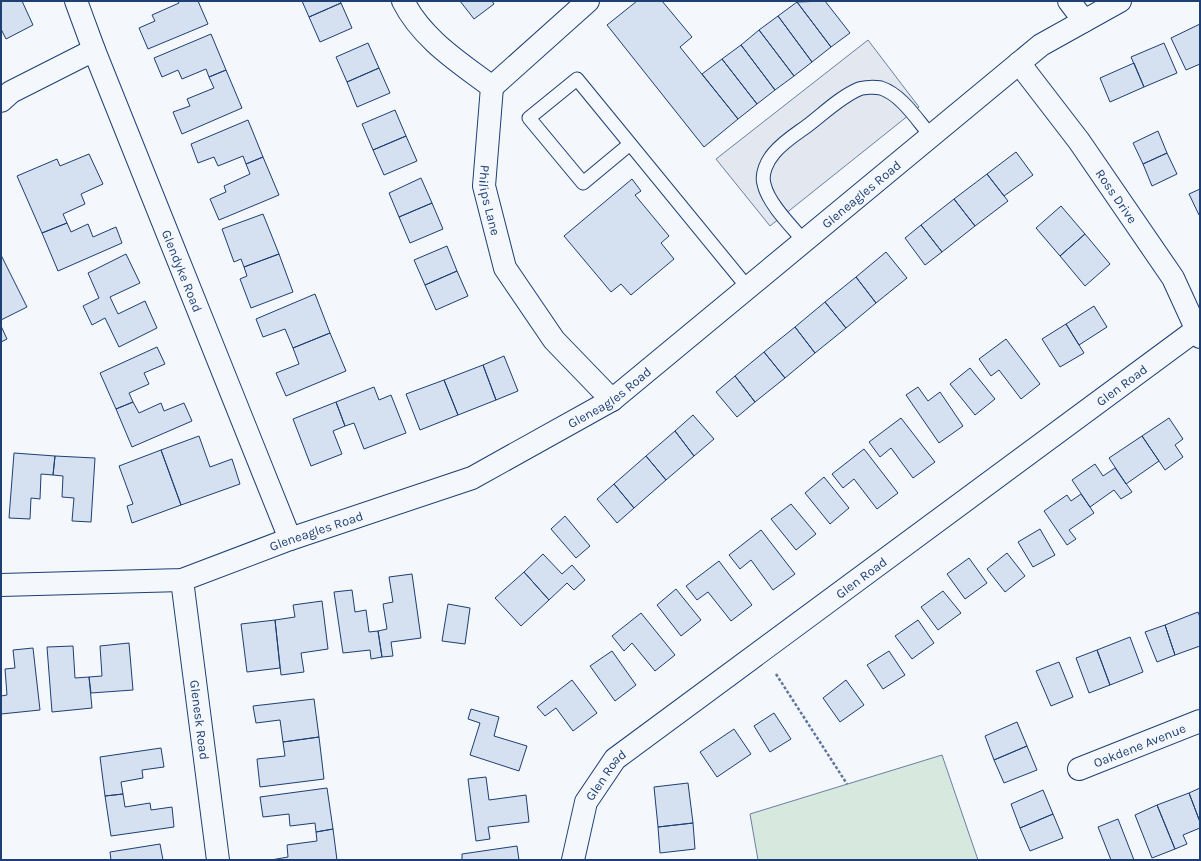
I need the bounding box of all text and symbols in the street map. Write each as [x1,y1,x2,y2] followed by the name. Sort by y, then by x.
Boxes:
[819,157,904,231] street label: Gleneagles Road
[476,164,503,237] street label: Philips Lane
[1092,166,1140,226] street label: Ross Drive
[159,228,205,314] street label: Glendyke Road
[1093,362,1150,409] street label: Glen Road
[565,364,654,431] street label: Gleneagles Road
[267,508,365,554] street label: Gleneagles Road
[833,554,890,602] street label: Glen Road
[187,679,212,761] street label: Glenesk Road
[1091,720,1188,770] street label: Oakdene Avenue
[582,747,629,803] street label: Glen Road

